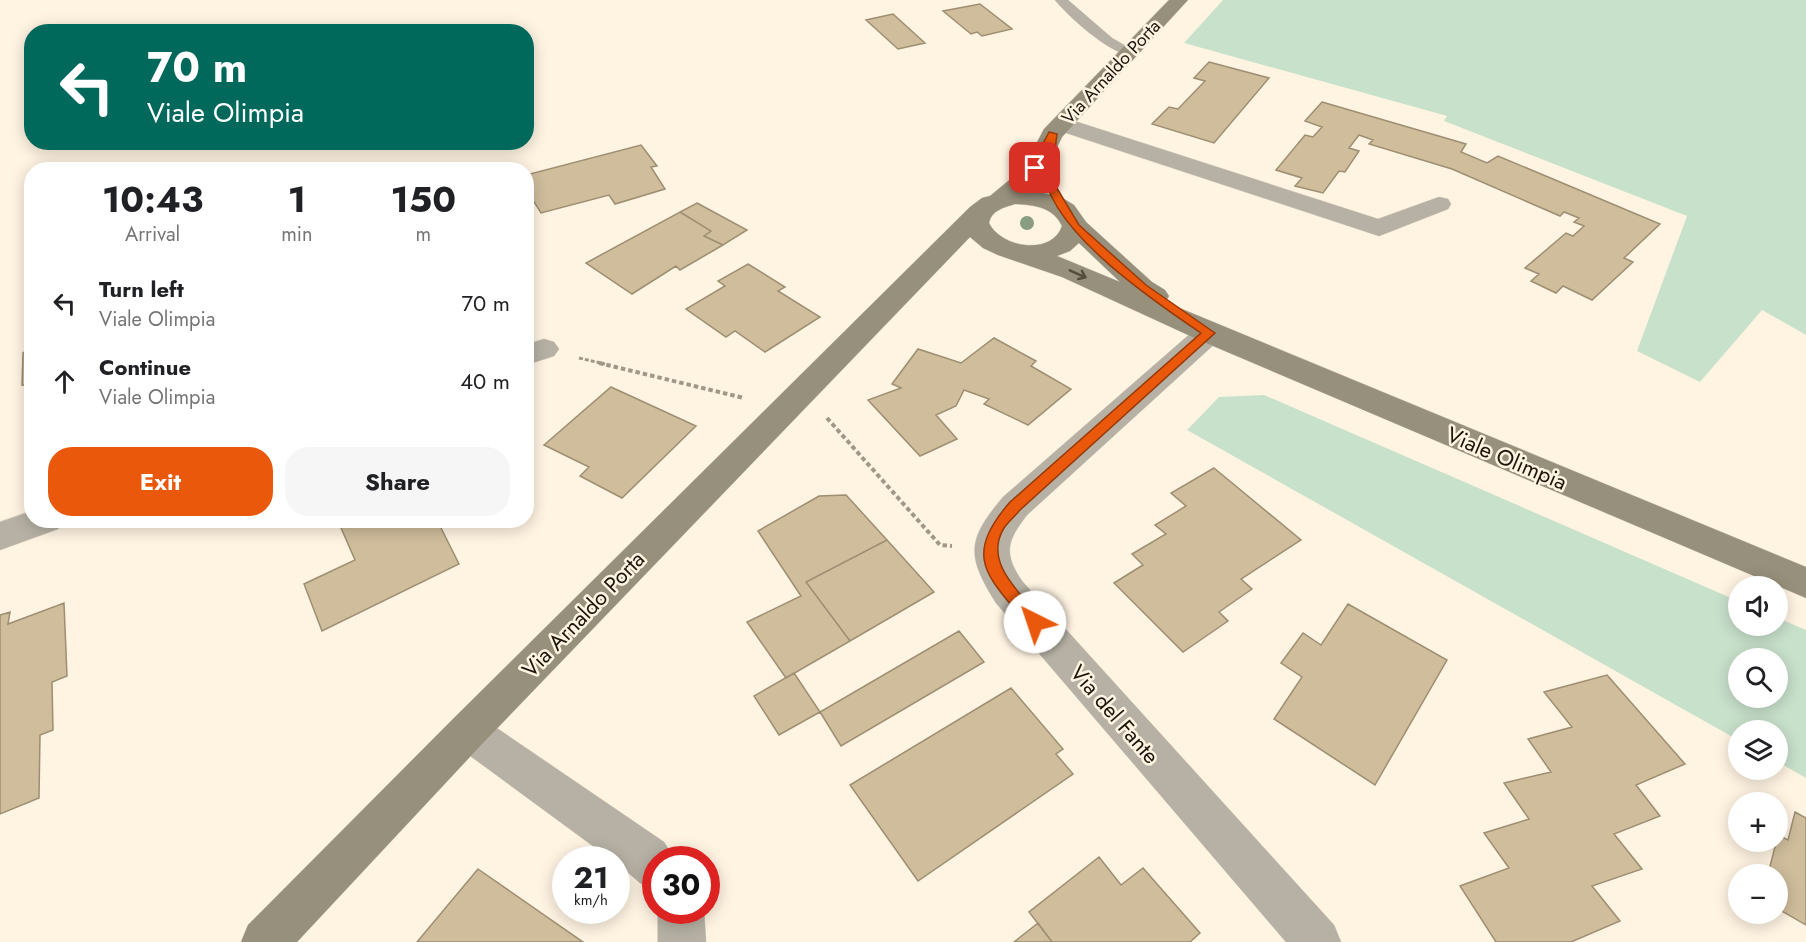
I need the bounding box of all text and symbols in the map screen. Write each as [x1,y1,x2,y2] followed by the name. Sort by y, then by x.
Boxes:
[1056,14,1166,130] street label: Via Arnaldo Porta
[147,37,247,98] text: 70 m
[48,48,126,126] icon: left
[147,93,304,132] text: Viale Olimpia
[1009,142,1060,193] pin
[1018,151,1051,184] icon: arrive
[102,173,203,225] text: 10:43
[288,173,306,225] text: 1
[391,173,456,225] text: 150
[125,220,180,249] text: Arrival
[281,220,313,249] text: min
[415,220,431,249] text: m
[1068,269,1086,280] one-way arrow
[99,273,184,305] text: Turn left
[48,287,81,320] icon: left
[461,287,510,319] text: 70 m
[99,305,215,334] text: Viale Olimpia
[99,351,191,383] text: Continue
[48,365,81,398] icon: ahead
[460,365,510,397] text: 40 m
[99,383,215,412] text: Viale Olimpia
[1442,418,1572,498] street label: Viale Olimpia
[48,447,273,516] button: Exit
[285,447,510,516] button: Share
[514,544,652,684] street label: Via Arnaldo Porta
[1728,576,1788,924] map controls
[1728,576,1788,636] button: sound
[1003,590,1067,654] position arrow
[1728,648,1788,708] button: search
[1063,657,1167,771] street label: Via del Fante
[1728,720,1788,780] button: layers
[1728,792,1788,852] button: +
[642,846,720,924] speed limit sign: 30
[574,856,608,899] text: 21
[1728,864,1788,924] button: −
[574,889,608,911] text: km/h

